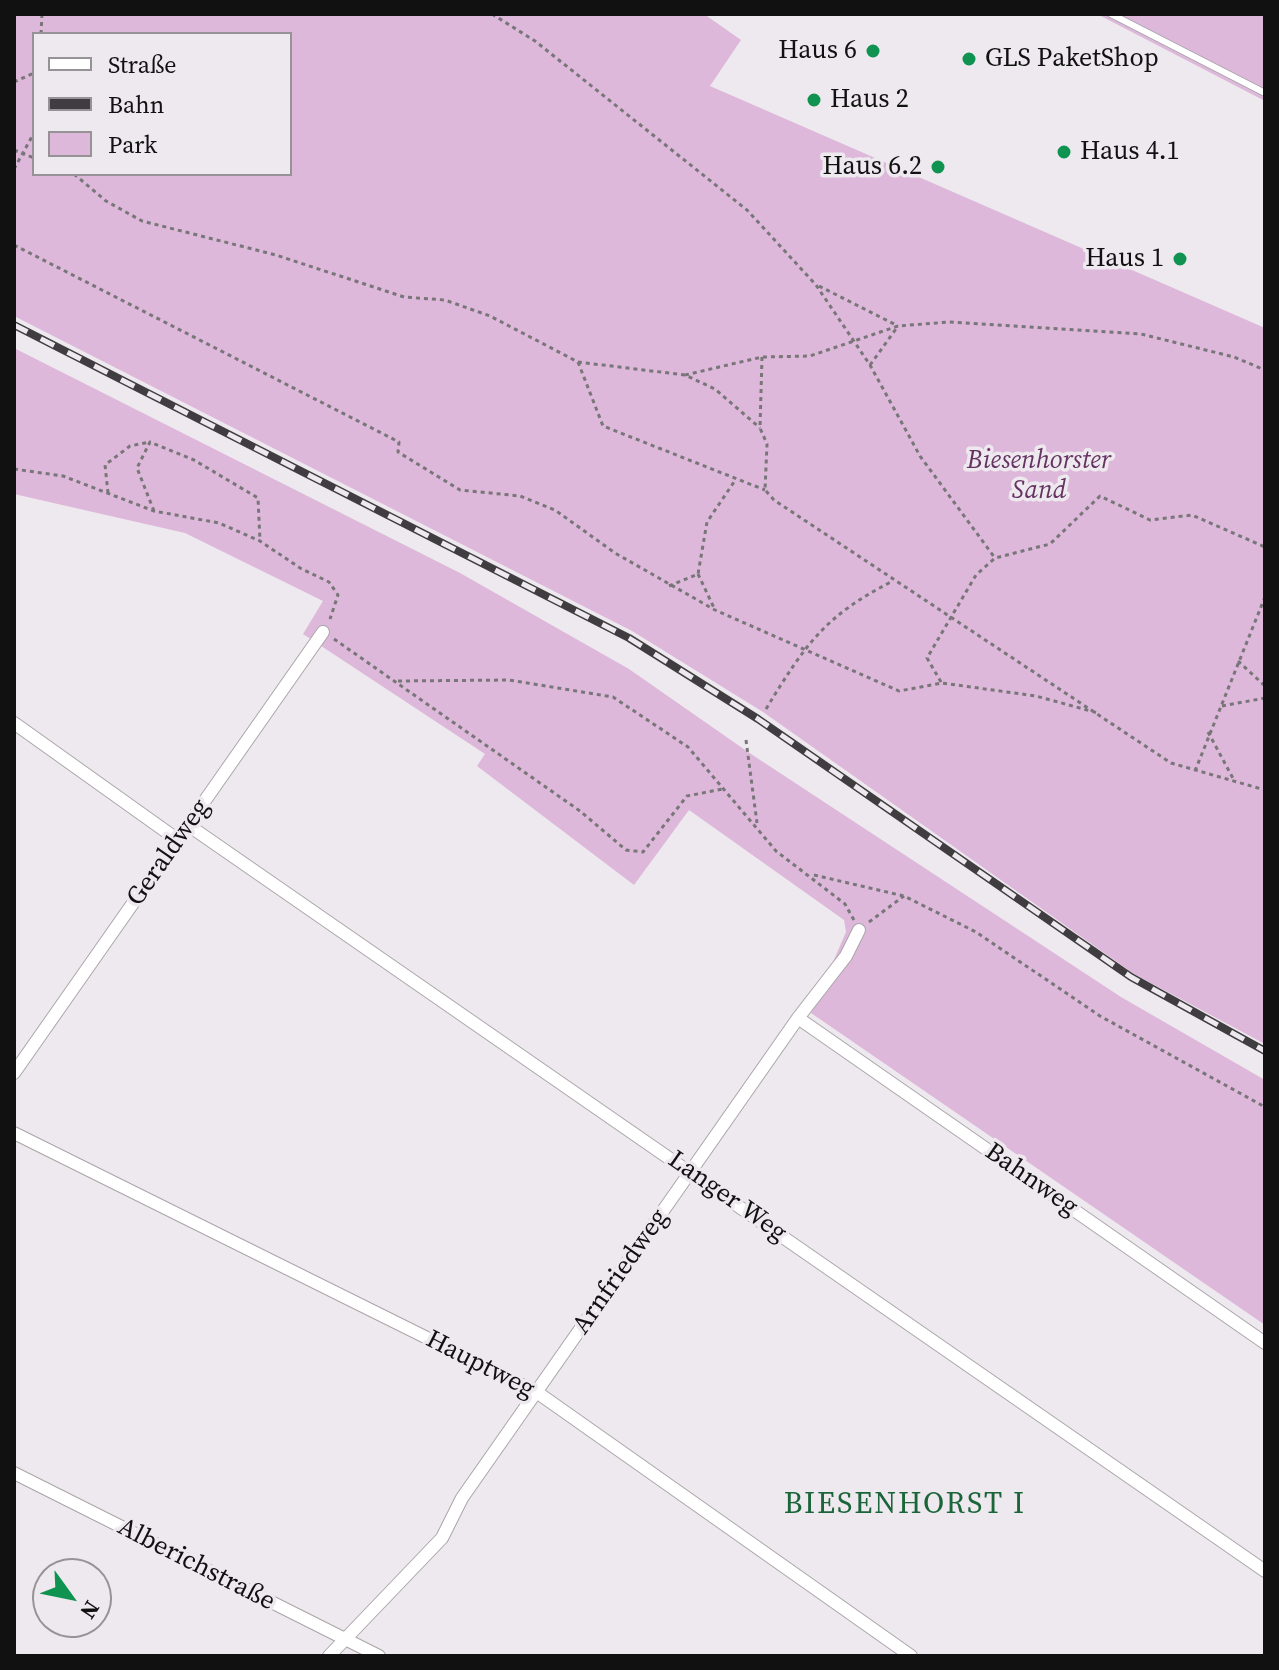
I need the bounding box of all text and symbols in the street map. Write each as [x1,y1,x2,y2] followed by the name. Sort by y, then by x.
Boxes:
[32,32,292,176] legend
[778,35,857,67] place label: Haus 6
[864,42,882,60] marker: Haus 6
[985,43,1159,75] place label: GLS PaketShop
[108,48,176,81] text: Straße
[960,50,978,68] marker: GLS PaketShop
[830,84,909,116] place label: Haus 2
[108,88,164,121] text: Bahn
[805,91,823,109] marker: Haus 2
[108,128,157,161] text: Park
[1080,136,1180,168] place label: Haus 4.1
[1055,143,1073,161] marker: Haus 4.1
[822,151,922,183] place label: Haus 6.2
[929,158,947,176] marker: Haus 6.2
[1085,243,1164,275] place label: Haus 1
[1171,250,1189,268] marker: Haus 1
[967,445,1111,506] park label: Biesenhorster Sand
[121,794,217,912] street label: Geraldweg
[979,1137,1083,1223] street label: Bahnweg
[662,1145,792,1249] street label: Langer Weg
[566,1203,676,1341] street label: Arnfriedweg
[420,1324,540,1406] street label: Hauptweg
[784,1487,1026,1523] district label: BIESENHORST I
[112,1512,280,1618] street label: Alberichstraße
[32,1558,112,1638] north arrow
[74,1595,107,1625] text: N

